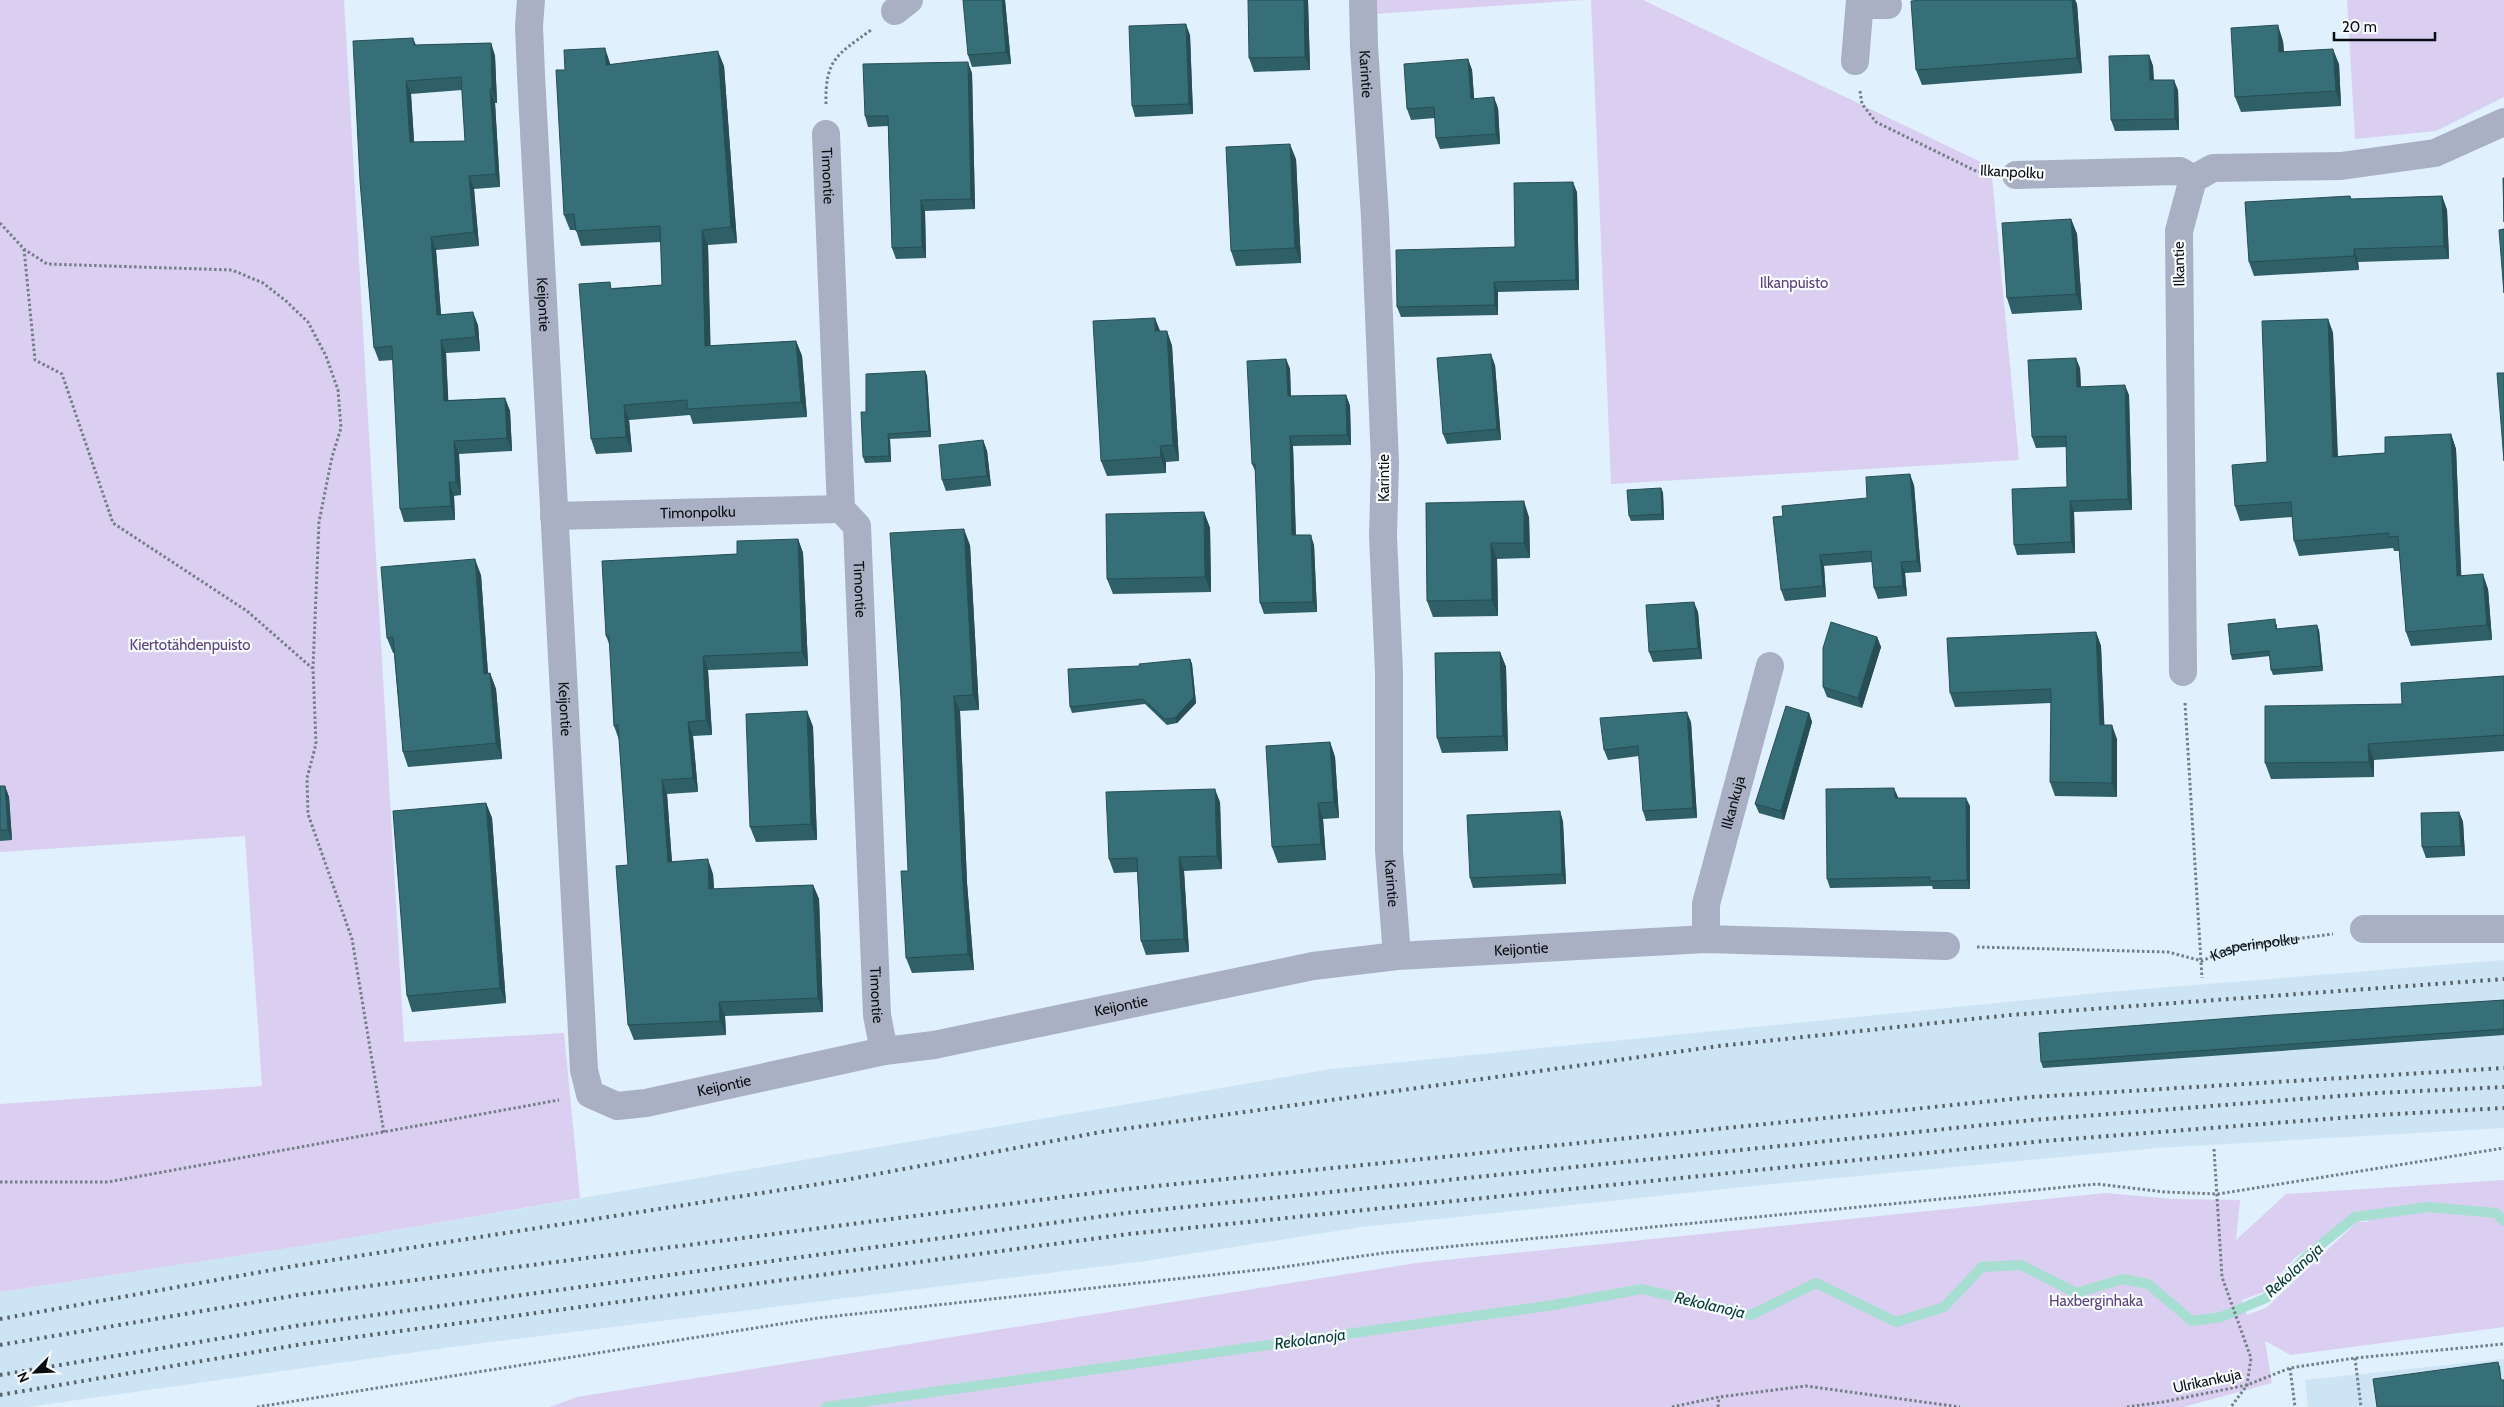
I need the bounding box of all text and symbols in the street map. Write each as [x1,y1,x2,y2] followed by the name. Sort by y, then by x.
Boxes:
[2334,10,2435,42] scale bar
[2342,18,2377,36] text: 20 m
[1355,49,1376,99] street label: Karintie
[818,147,838,205] street label: Timontie
[1979,161,2045,183] street label: Ilkanpolku
[2170,241,2188,287] street label: Ilkantie
[1760,274,1828,292] park label: Ilkanpuisto
[533,277,554,333] street label: Keijontie
[1375,454,1393,502] street label: Karintie
[660,503,736,522] street label: Timonpolku
[849,561,870,618] street label: Timontie
[129,636,251,654] park label: Kiertotähdenpuisto
[554,681,575,737] street label: Keijontie
[1718,773,1749,831] street label: Ilkankuja
[1381,859,1402,908] street label: Karintie
[2208,930,2299,965] street label: Kasperinpolku
[1493,939,1549,960] street label: Keijontie
[866,966,887,1025] street label: Timontie
[1093,992,1150,1020] street label: Keijontie
[696,1071,753,1101] street label: Keijontie
[2261,1239,2327,1301] water label: Rekolanoja
[1673,1288,1747,1322] water label: Rekolanoja
[2049,1292,2144,1310] park label: Haxberginhaka
[1273,1325,1347,1353] water label: Rekolanoja
[10,1347,60,1397] north arrow
[2171,1365,2244,1397] street label: Ulrikankuja
[13,1369,33,1385] text: N

